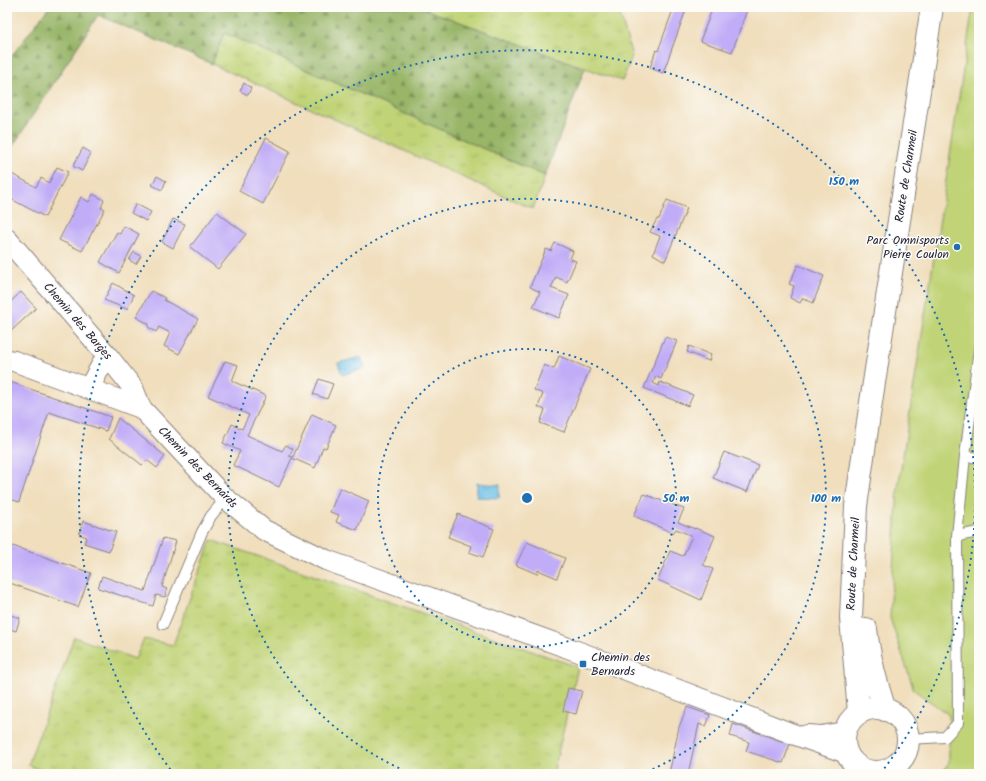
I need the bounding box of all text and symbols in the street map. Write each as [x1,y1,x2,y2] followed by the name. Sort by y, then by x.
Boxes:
[890,128,923,224] street label: Route de Charmeil
[829,172,859,191] text: 150 m
[867,231,949,264] place label: Parc Omnisports Pierre Coulon
[952,242,962,252] marker: Parc Omnisports Pierre Coulon
[39,278,117,364] street label: Chemin des Barges
[153,422,242,513] street label: Chemin des Bernards
[662,489,690,508] text: 50 m
[811,489,841,508] text: 100 m
[520,491,534,505] centre of rings
[842,517,865,611] street label: Route de Charmeil
[591,648,650,681] place label: Chemin des Bernards
[578,659,588,669] marker: Chemin des Bernards

